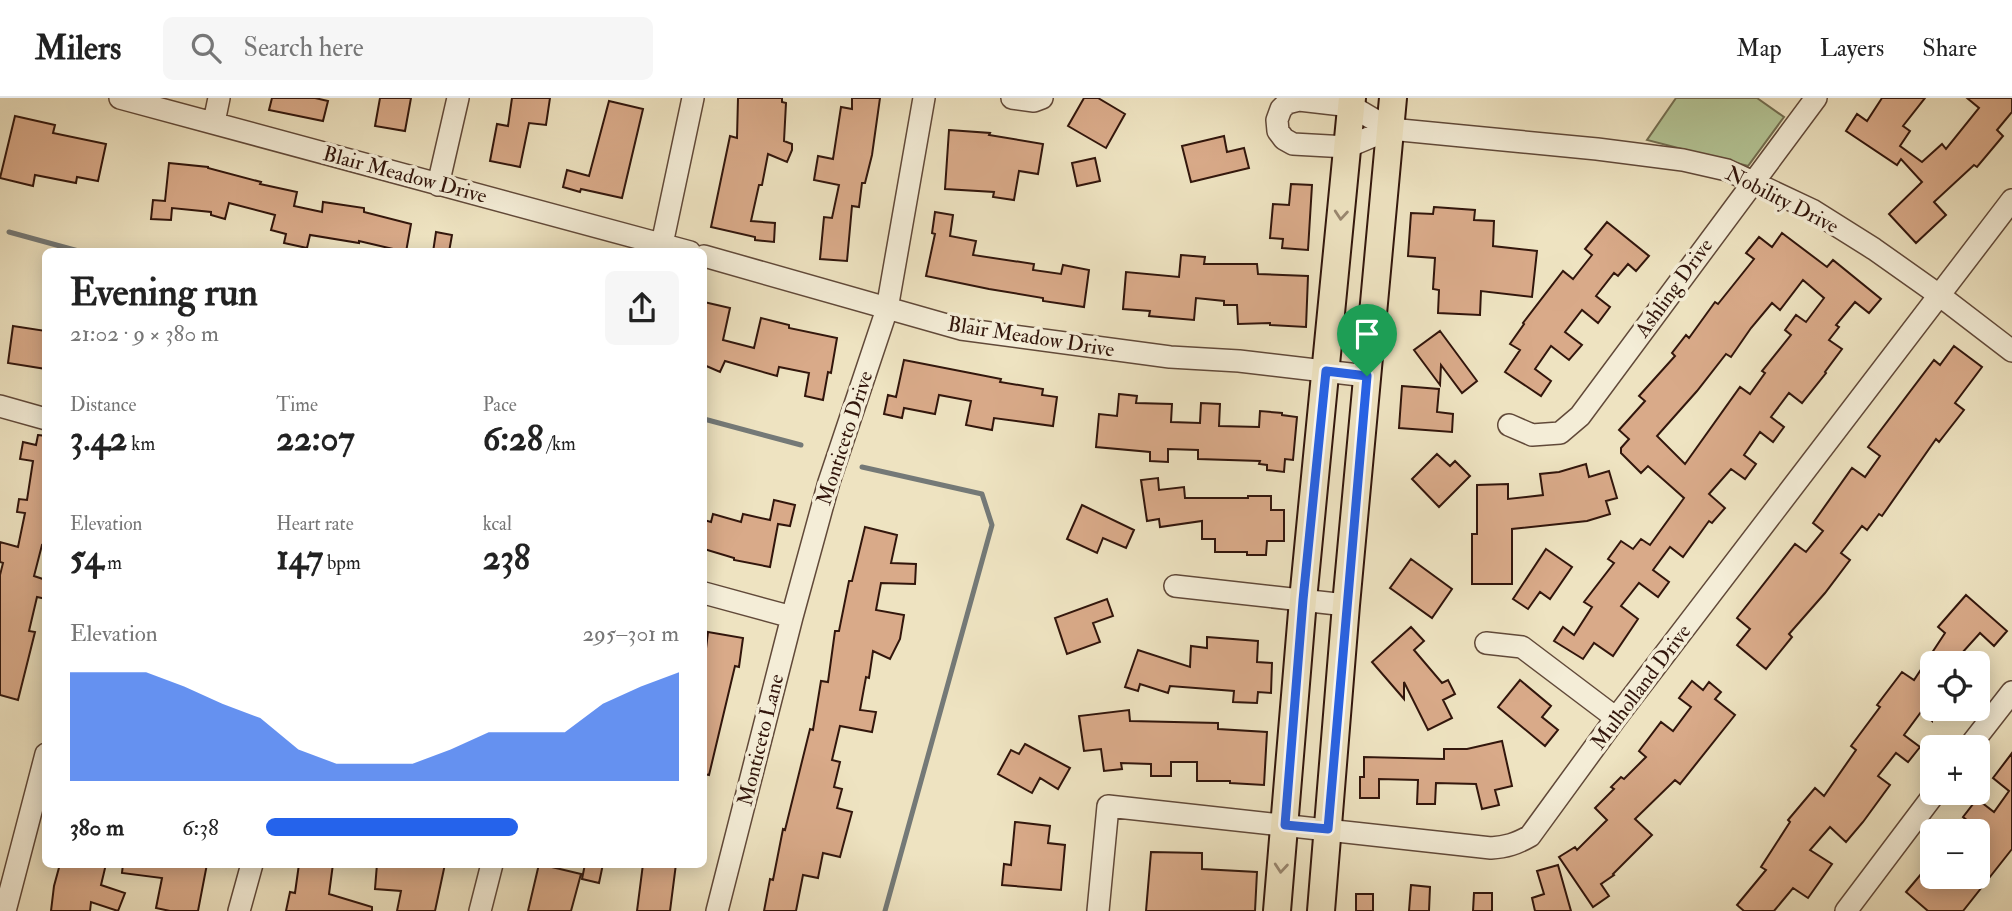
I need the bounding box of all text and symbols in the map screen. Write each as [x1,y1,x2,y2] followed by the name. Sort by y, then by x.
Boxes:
[163,17,653,80] search box
[35,28,121,69] text: Milers
[187,29,225,67] icon: search
[243,32,364,64] text: Search here
[1737,33,1782,64] text: Map
[1820,33,1884,64] text: Layers
[1922,33,1977,64] text: Share
[320,140,490,210] street label: Blair Meadow Drive
[1721,160,1843,240] street label: Nobility Drive
[1334,210,1349,221] one-way arrow
[1628,233,1719,344] street label: Ashling Drive
[70,269,258,317] text: Evening run
[605,271,679,345] button: share
[1337,304,1397,376] pin
[946,310,1117,364] street label: Blair Meadow Drive
[1348,315,1386,353] icon: arrive
[70,319,219,348] text: 21:02 · 9 × 380 m
[811,367,879,509] street label: Monticeto Drive
[70,393,136,417] text: Distance
[276,393,318,417] text: Time
[483,393,517,417] text: Pace
[70,417,127,461] text: 3.42
[276,417,354,461] text: 22:07
[483,417,543,461] text: 6:28
[127,432,155,456] text: km
[543,432,576,456] text: /km
[70,512,142,536] text: Elevation
[276,512,354,536] text: Heart rate
[483,512,512,536] text: kcal
[70,536,103,580] text: 54
[276,536,323,580] text: 147
[483,536,530,580] text: 238
[103,551,122,575] text: m
[323,551,361,575] text: bpm
[70,619,158,648] text: Elevation
[582,619,679,648] text: 295–301 m
[1585,619,1697,755] street label: Mulholland Drive
[1920,651,1990,889] map controls
[1920,651,1990,721] button: locate
[732,671,790,809] street label: Monticeto Lane
[1920,735,1990,805] button: +
[70,813,124,842] text: 380 m
[182,813,219,842] text: 6:38
[1920,819,1990,889] button: −
[1274,863,1289,874] one-way arrow

